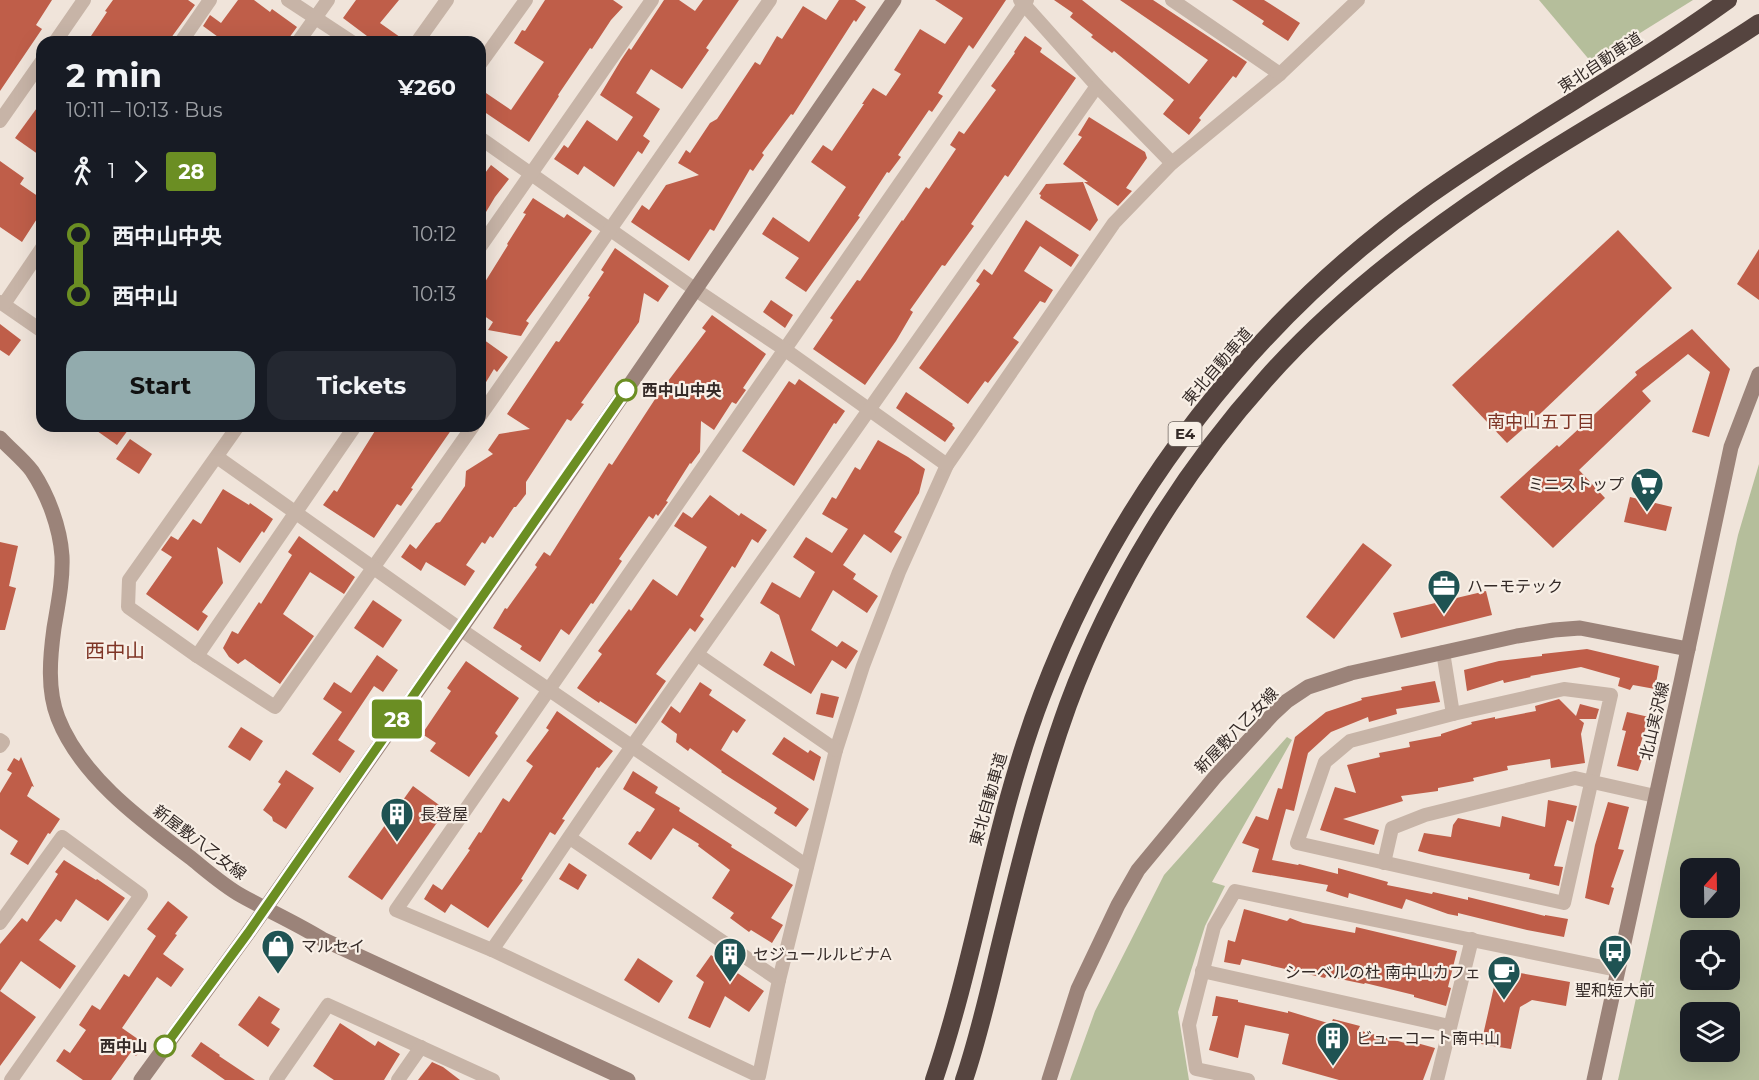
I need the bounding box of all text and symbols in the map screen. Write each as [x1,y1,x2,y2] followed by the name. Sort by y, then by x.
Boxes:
[1555,28,1646,97] street label: 東北自動車道
[66,55,162,95] text: 2 min
[398,74,456,101] text: ¥260
[66,98,223,122] text: 10:11 – 10:13 · Bus
[66,155,99,188] icon: walk
[124,155,157,188] icon: forward
[108,159,115,183] text: 1
[178,159,204,184] text: 28
[413,222,456,246] text: 10:12
[112,223,222,250] text: 西中山中央
[413,282,456,306] text: 10:13
[112,283,178,310] text: 西中山
[1179,324,1256,409] street label: 東北自動車道
[66,351,255,420] button: Start
[267,351,456,420] button: Tickets
[615,379,637,401] marker: 西中山中央
[642,381,722,400] place label: 西中山中央
[1487,411,1595,433] district label: 南中山五丁目
[1168,422,1202,446] road number: E4
[1629,466,1665,513] supermarket icon: ミニストップ
[1528,475,1624,494] place label: ミニストップ
[1426,568,1462,615] office icon: ハーモテック
[1467,577,1563,596] place label: ハーモテック
[85,639,145,663] district label: 西中山
[1636,680,1673,762] street label: 北山実沢線
[1191,683,1282,777] street label: 新屋敷八乙女線
[370,700,424,738] line badge: 28
[384,707,410,732] text: 28
[966,750,1011,848] street label: 東北自動車道
[379,796,415,843] building icon: 長登屋
[149,801,250,884] street label: 新屋敷八乙女線
[420,805,468,824] place label: 長登屋
[1680,858,1740,918] north arrow
[1680,858,1740,1062] map controls
[260,928,296,975] shop icon: マルセイ
[1680,930,1740,990] button: locate
[1597,933,1633,980] bus stop icon: 聖和短大前
[712,936,748,983] building icon: セジュールルビナA
[301,937,365,956] place label: マルセイ
[753,945,892,964] place label: セジュールルビナA
[1486,954,1522,1001] cafe icon: シーベルの杜 南中山カフェ
[1285,963,1481,982] place label: シーベルの杜 南中山カフェ
[1575,981,1655,1000] place label: 聖和短大前
[1680,1002,1740,1062] button: layers
[1315,1020,1351,1067] building icon: ビューコート南中山
[1356,1029,1500,1048] place label: ビューコート南中山
[154,1035,176,1057] marker: 西中山
[100,1037,148,1056] place label: 西中山

